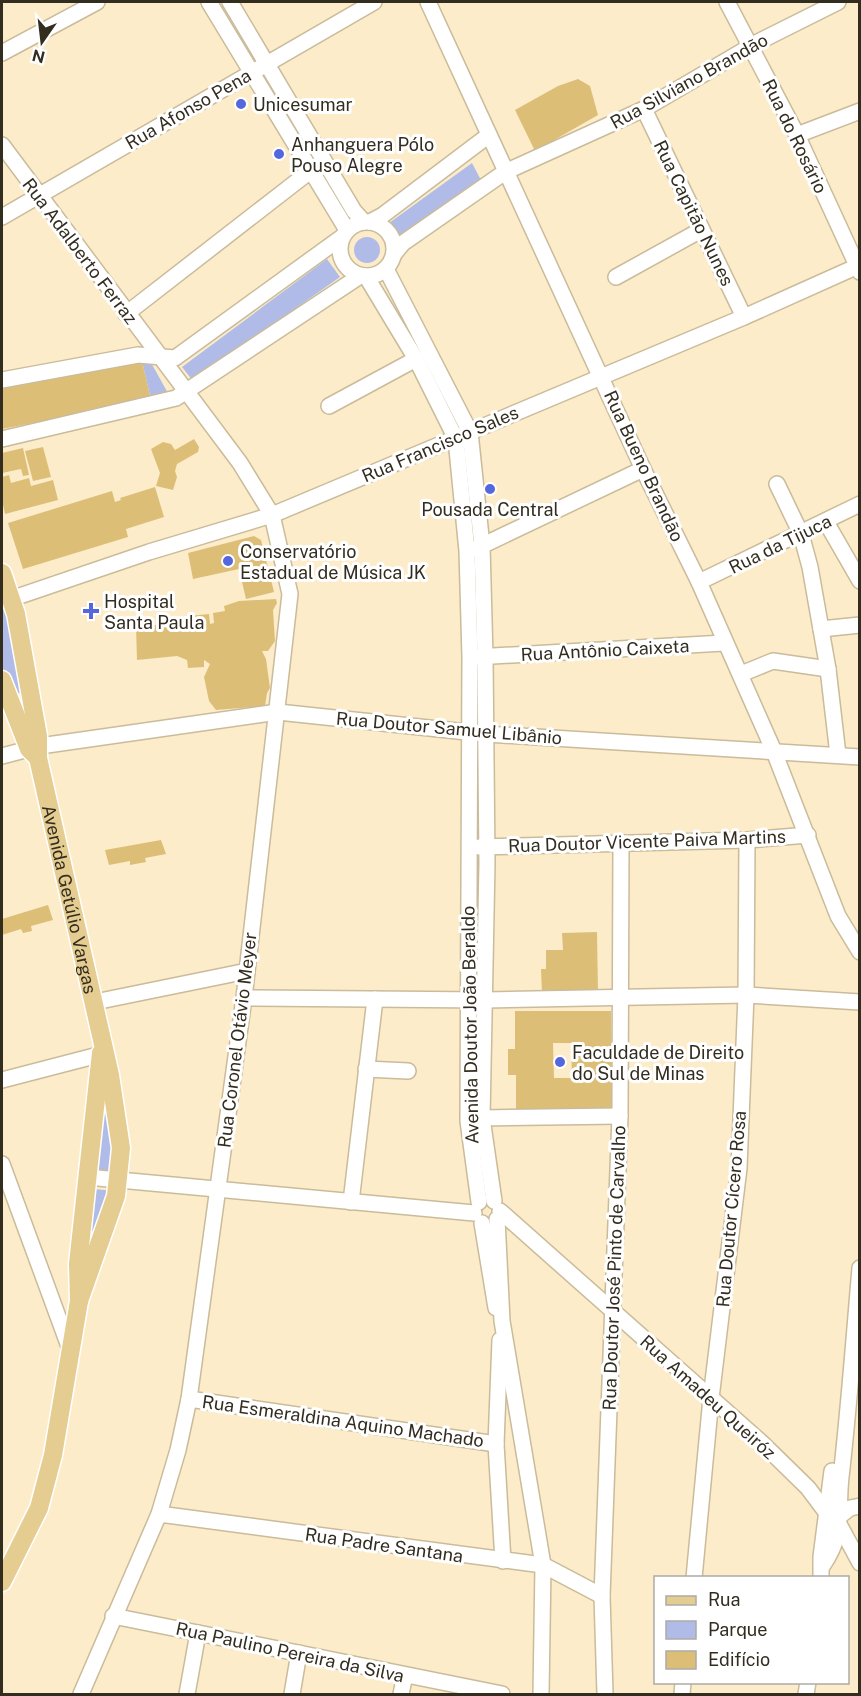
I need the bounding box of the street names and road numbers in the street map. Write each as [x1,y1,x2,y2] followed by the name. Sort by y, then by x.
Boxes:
[607,29,771,133] street label: Rua Silviano Brandão
[121,65,255,153] street label: Rua Afonso Pena
[758,75,832,197] street label: Rua do Rosário
[650,137,738,289] street label: Rua Capitão Nunes
[18,174,142,328] street label: Rua Adalberto Ferraz
[600,387,688,545] street label: Rua Bueno Brandão
[359,401,521,487] street label: Rua Francisco Sales
[725,510,835,578] street label: Rua da Tijuca
[520,635,690,665] street label: Rua Antônio Caixeta
[335,708,563,748] street label: Rua Doutor Samuel Libânio
[38,803,102,996] street label: Avenida Getúlio Vargas
[508,826,786,856] street label: Rua Doutor Vicente Paiva Martins
[457,906,483,1144] street label: Avenida Doutor João Beraldo
[213,931,261,1149] street label: Rua Coronel Otávio Meyer
[712,1110,750,1308] street label: Rua Doutor Cícero Rosa
[599,1125,629,1411] street label: Rua Doutor José Pinto de Carvalho
[636,1331,780,1463] street label: Rua Amadeu Queiróz
[201,1391,485,1451] street label: Rua Esmeraldina Aquino Machado
[304,1524,464,1566] street label: Rua Padre Santana
[174,1618,406,1686] street label: Rua Paulino Pereira da Silva

